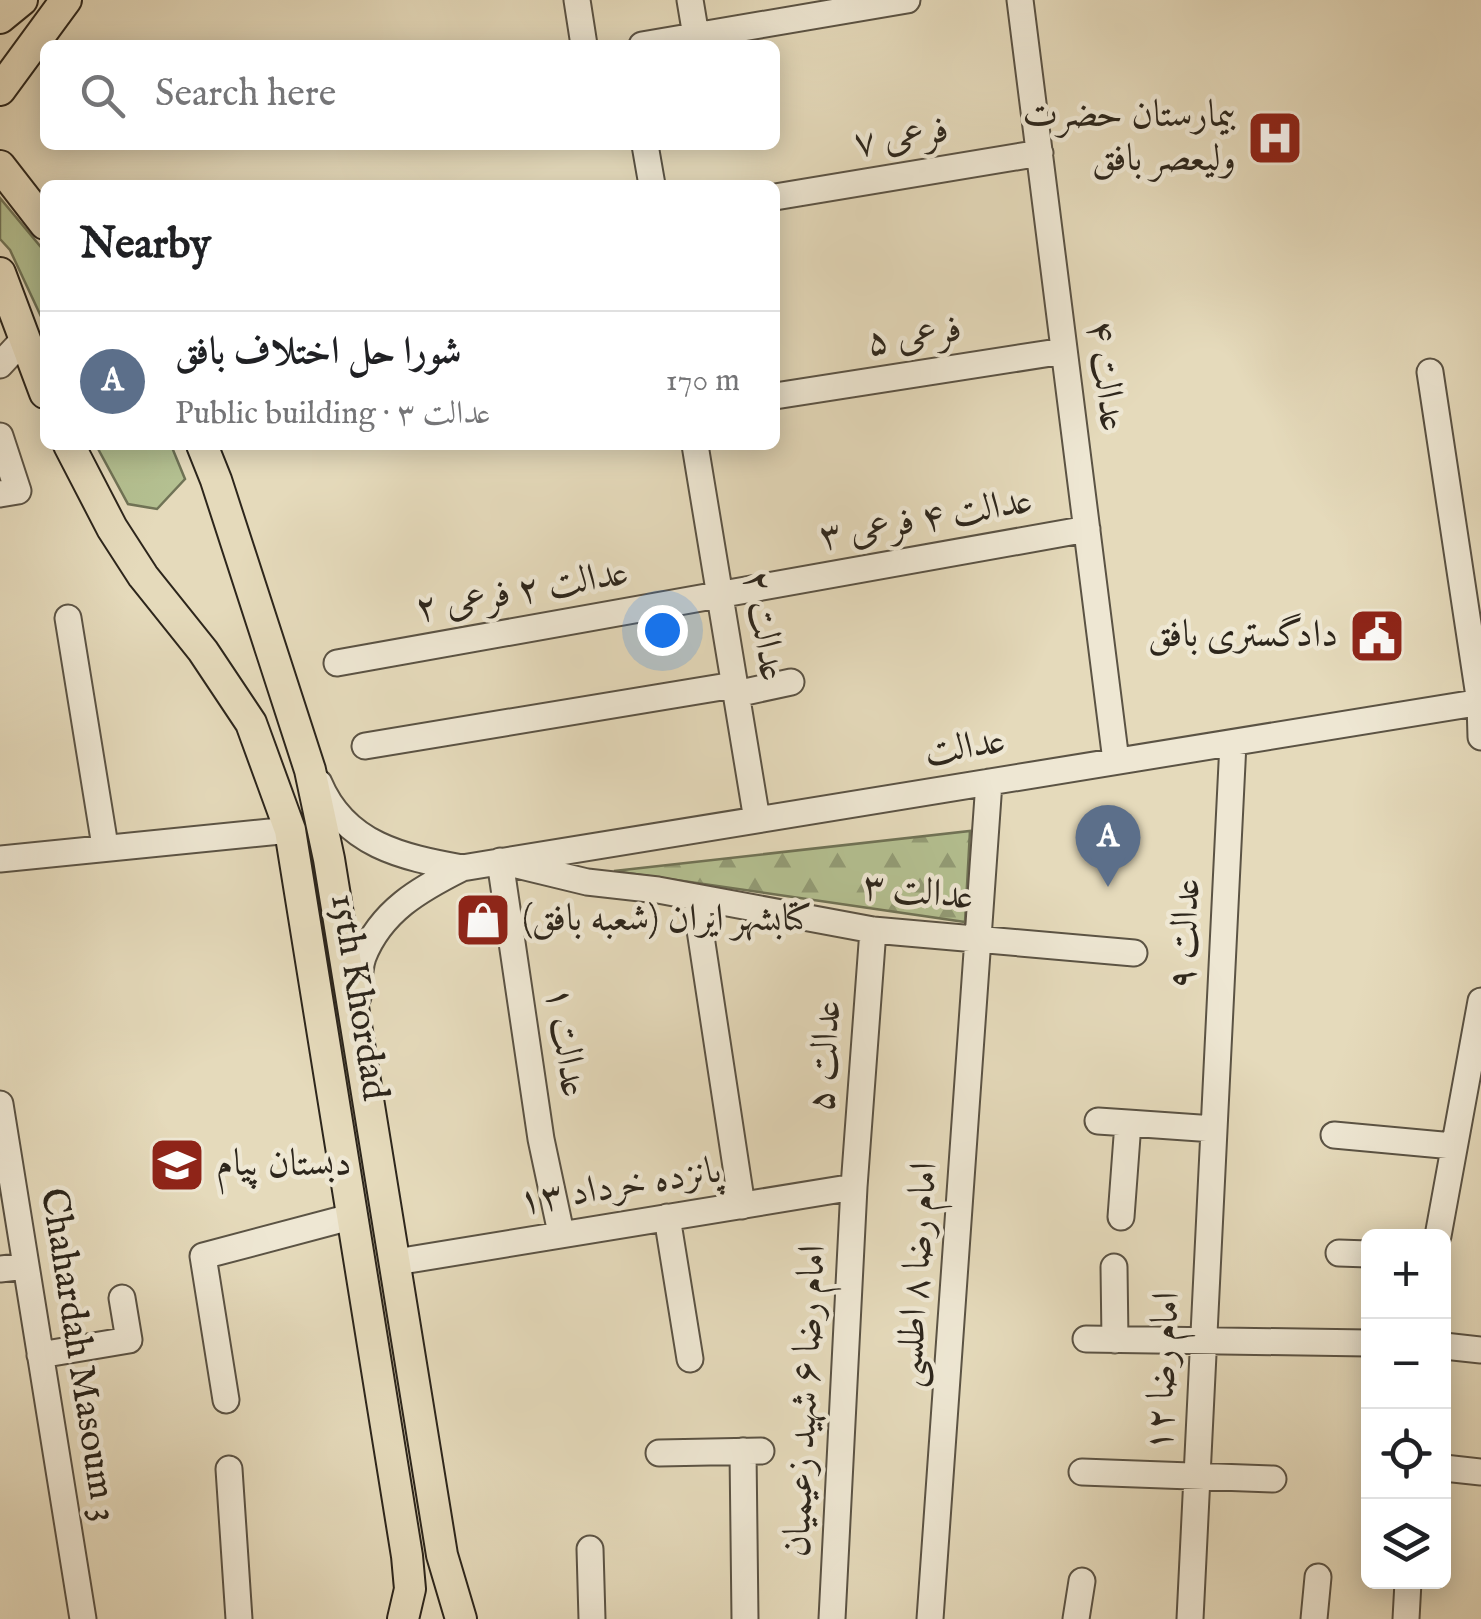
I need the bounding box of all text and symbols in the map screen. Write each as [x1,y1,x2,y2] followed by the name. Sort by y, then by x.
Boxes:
[40,40,780,150] search box
[75,68,130,123] icon: search
[155,71,336,119] text: Search here
[1022,92,1236,184] place label: بیمارستان حضرت ولیعصر بافق
[850,107,952,169] street label: فرعی ۷
[1245,108,1305,168] hospital icon: بیمارستان حضرت ولیعصر بافق
[80,219,211,272] text: Nearby
[863,306,965,368] street label: فرعی ۵
[1074,318,1136,434] street label: عدالت ۴
[175,329,462,377] text: شورا حل اختلاف بافق
[102,361,123,402] text: A
[666,361,740,402] text: 170 m
[175,394,491,435] text: Public building · عدالت ۳
[816,478,1036,562] street label: عدالت ۴ فرعی ۳
[412,550,632,634] street label: عدالت ۲ فرعی ۲
[731,567,795,685] street label: عدالت ۲
[637,605,688,656] your location
[1347,606,1407,666] public building icon: دادگستری بافق
[1148,612,1338,660] place label: دادگستری بافق
[921,718,1009,778] street label: عدالت
[1076,804,1140,887] pin: A
[860,863,976,923] street label: عدالت ۳
[1159,877,1213,991] street label: عدالت ۹
[318,890,398,1104] street label: 15th Khordad
[453,890,513,950] shop icon: کتابشهر ایران (شعبه بافق)
[522,896,812,944] place label: کتابشهر ایران (شعبه بافق)
[533,983,597,1101] street label: عدالت ۱
[798,999,854,1113] street label: عدالت ۵
[147,1135,207,1195] school or university icon: دبستان پیام
[216,1141,352,1195] place label: دبستان پیام
[515,1147,727,1227] street label: پانزده خرداد ۱۳
[886,1161,956,1390] street label: امام رضا ۸ اطلسی
[28,1185,128,1525] street label: Chahardah Masoum 3
[1361,1229,1451,1589] map controls
[1361,1229,1451,1319] button: +
[774,1244,844,1559] street label: امام رضا ۶ شهید زعیمیان
[1136,1291,1198,1454] street label: امام رضا ۱۲
[1361,1319,1451,1409] button: −
[1361,1409,1451,1499] button: locate
[1361,1499,1451,1589] button: layers

